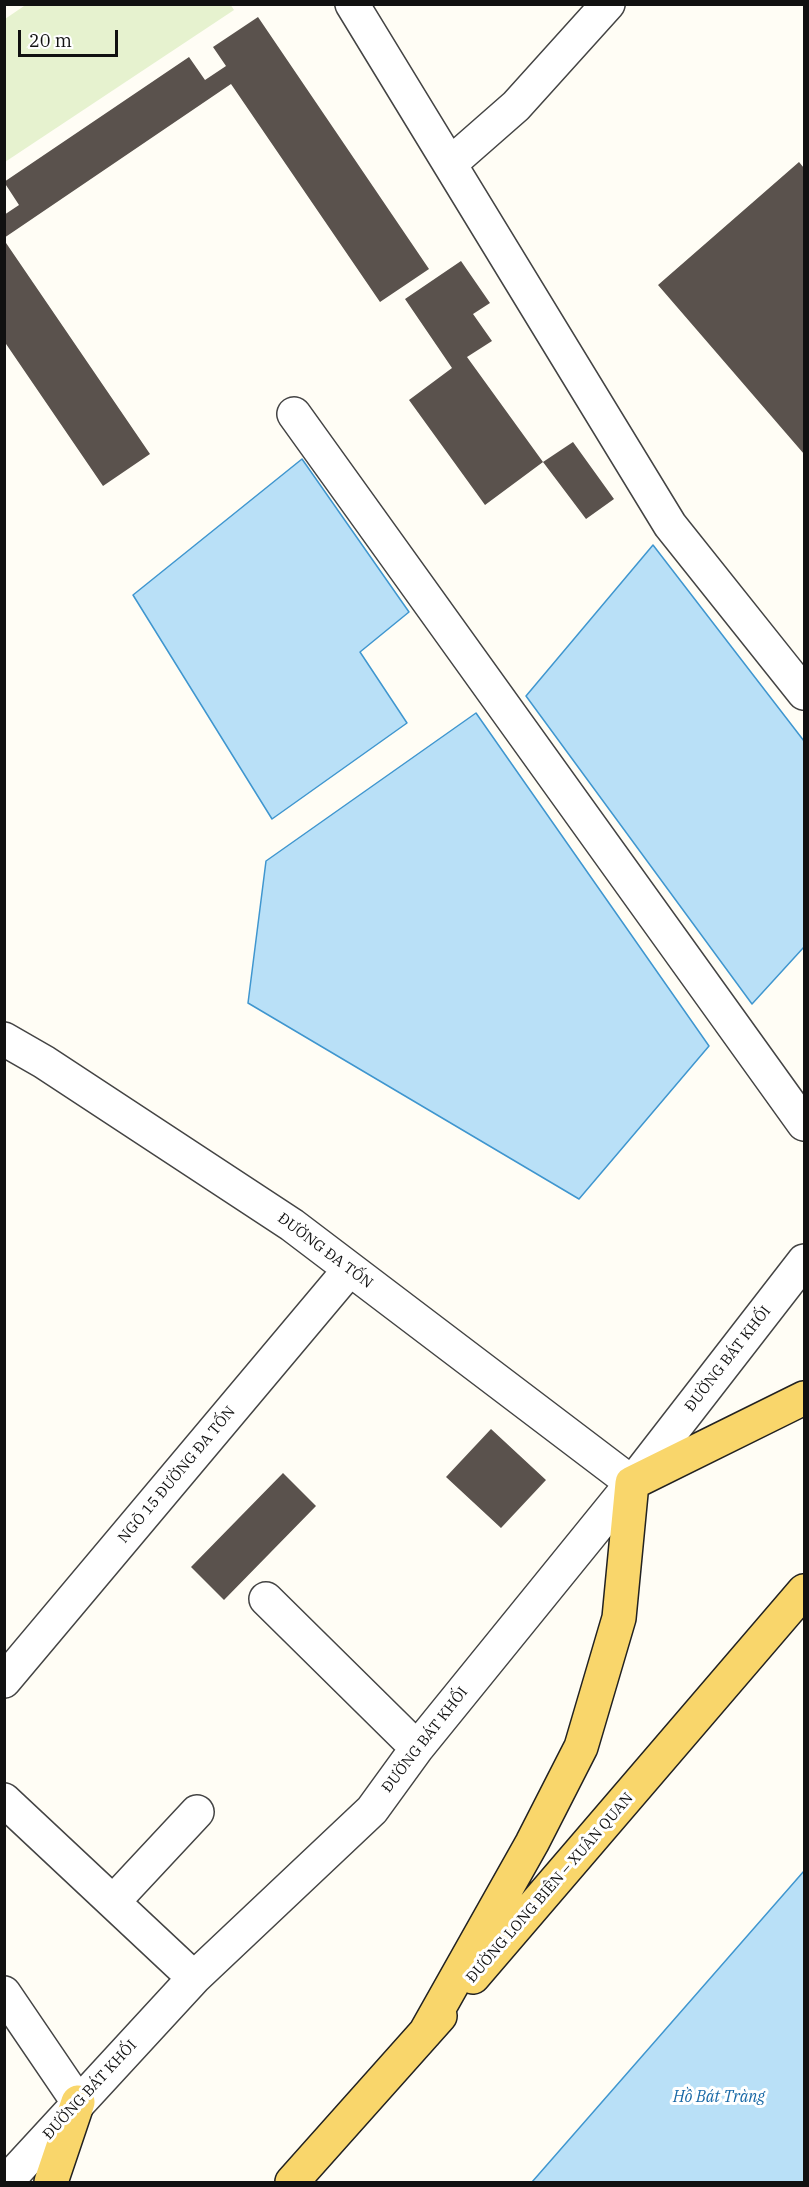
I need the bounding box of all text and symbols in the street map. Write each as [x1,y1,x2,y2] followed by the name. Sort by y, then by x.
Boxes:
[21,18,122,56] scale bar
[29,29,72,52] text: 20 m
[274,1209,376,1293] street label: ĐƯỜNG ĐA TỐN
[681,1303,775,1415] street label: ĐƯỜNG BÁT KHỐI
[115,1403,239,1547] street label: NGÕ 15 ĐƯỜNG ĐA TỐN
[378,1684,472,1796] street label: ĐƯỜNG BÁT KHỐI
[463,1789,637,1987] street label: ĐƯỜNG LONG BIÊN – XUÂN QUAN
[39,2037,141,2143] street label: ĐƯỜNG BÁT KHỐI
[673,2087,765,2107] water label: Hồ Bát Tràng

